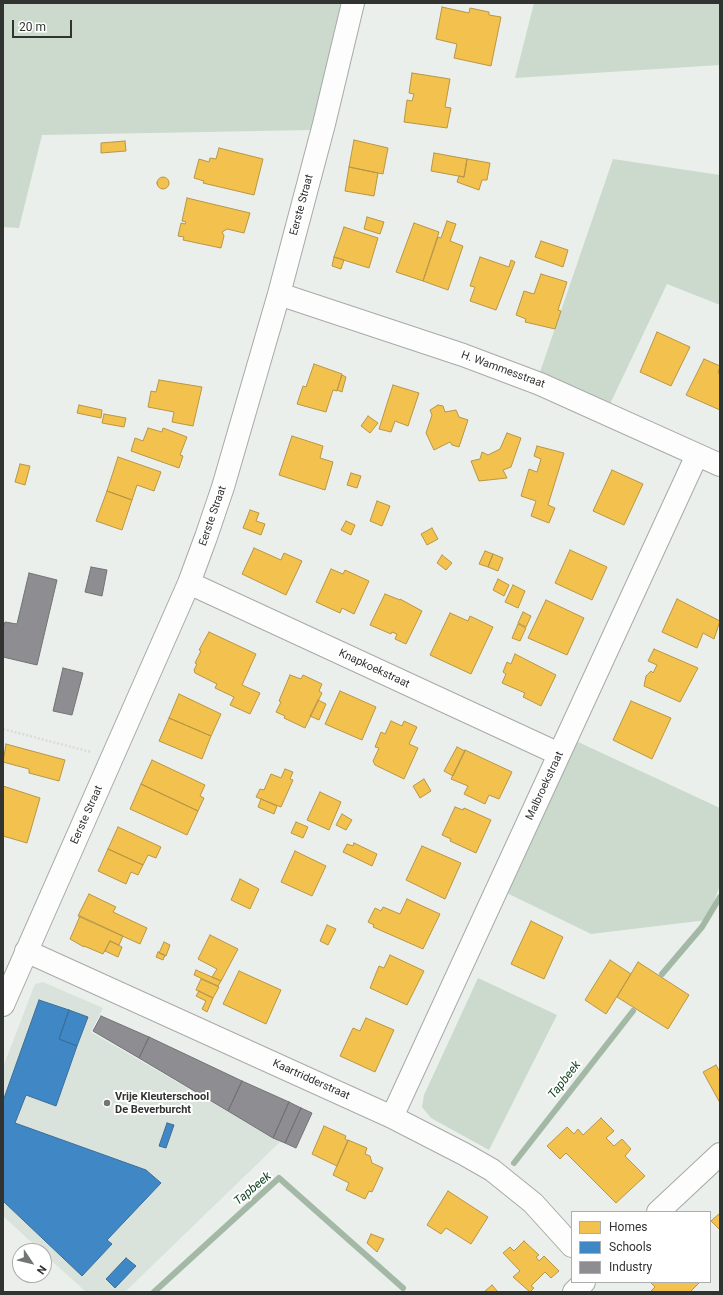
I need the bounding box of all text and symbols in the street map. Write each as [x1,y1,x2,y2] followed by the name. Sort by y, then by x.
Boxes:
[14,12,74,38] scale bar
[19,20,46,34] text: 20 m
[288,173,316,237] street label: Eerste Straat
[459,349,547,391] street label: H. Wammesstraat
[197,484,229,548] street label: Eerste Straat
[336,647,412,691] street label: Knapkoekstraat
[523,750,567,822] street label: Malbroekstraat
[68,784,106,846] street label: Eerste Straat
[270,1057,352,1103] street label: Kaartridderstraat
[546,1058,584,1102] water label: Tapbeek
[115,1090,209,1116] place label: Vrije Kleuterschool De Beverburcht
[102,1098,112,1108] marker: Vrije Kleuterschool De Beverburcht
[232,1169,274,1209] water label: Tapbeek
[571,1211,711,1283] legend
[609,1220,647,1234] text: Homes
[609,1240,652,1254] text: Schools
[12,1243,52,1283] north arrow
[609,1260,652,1274] text: Industry
[34,1263,49,1276] text: N

